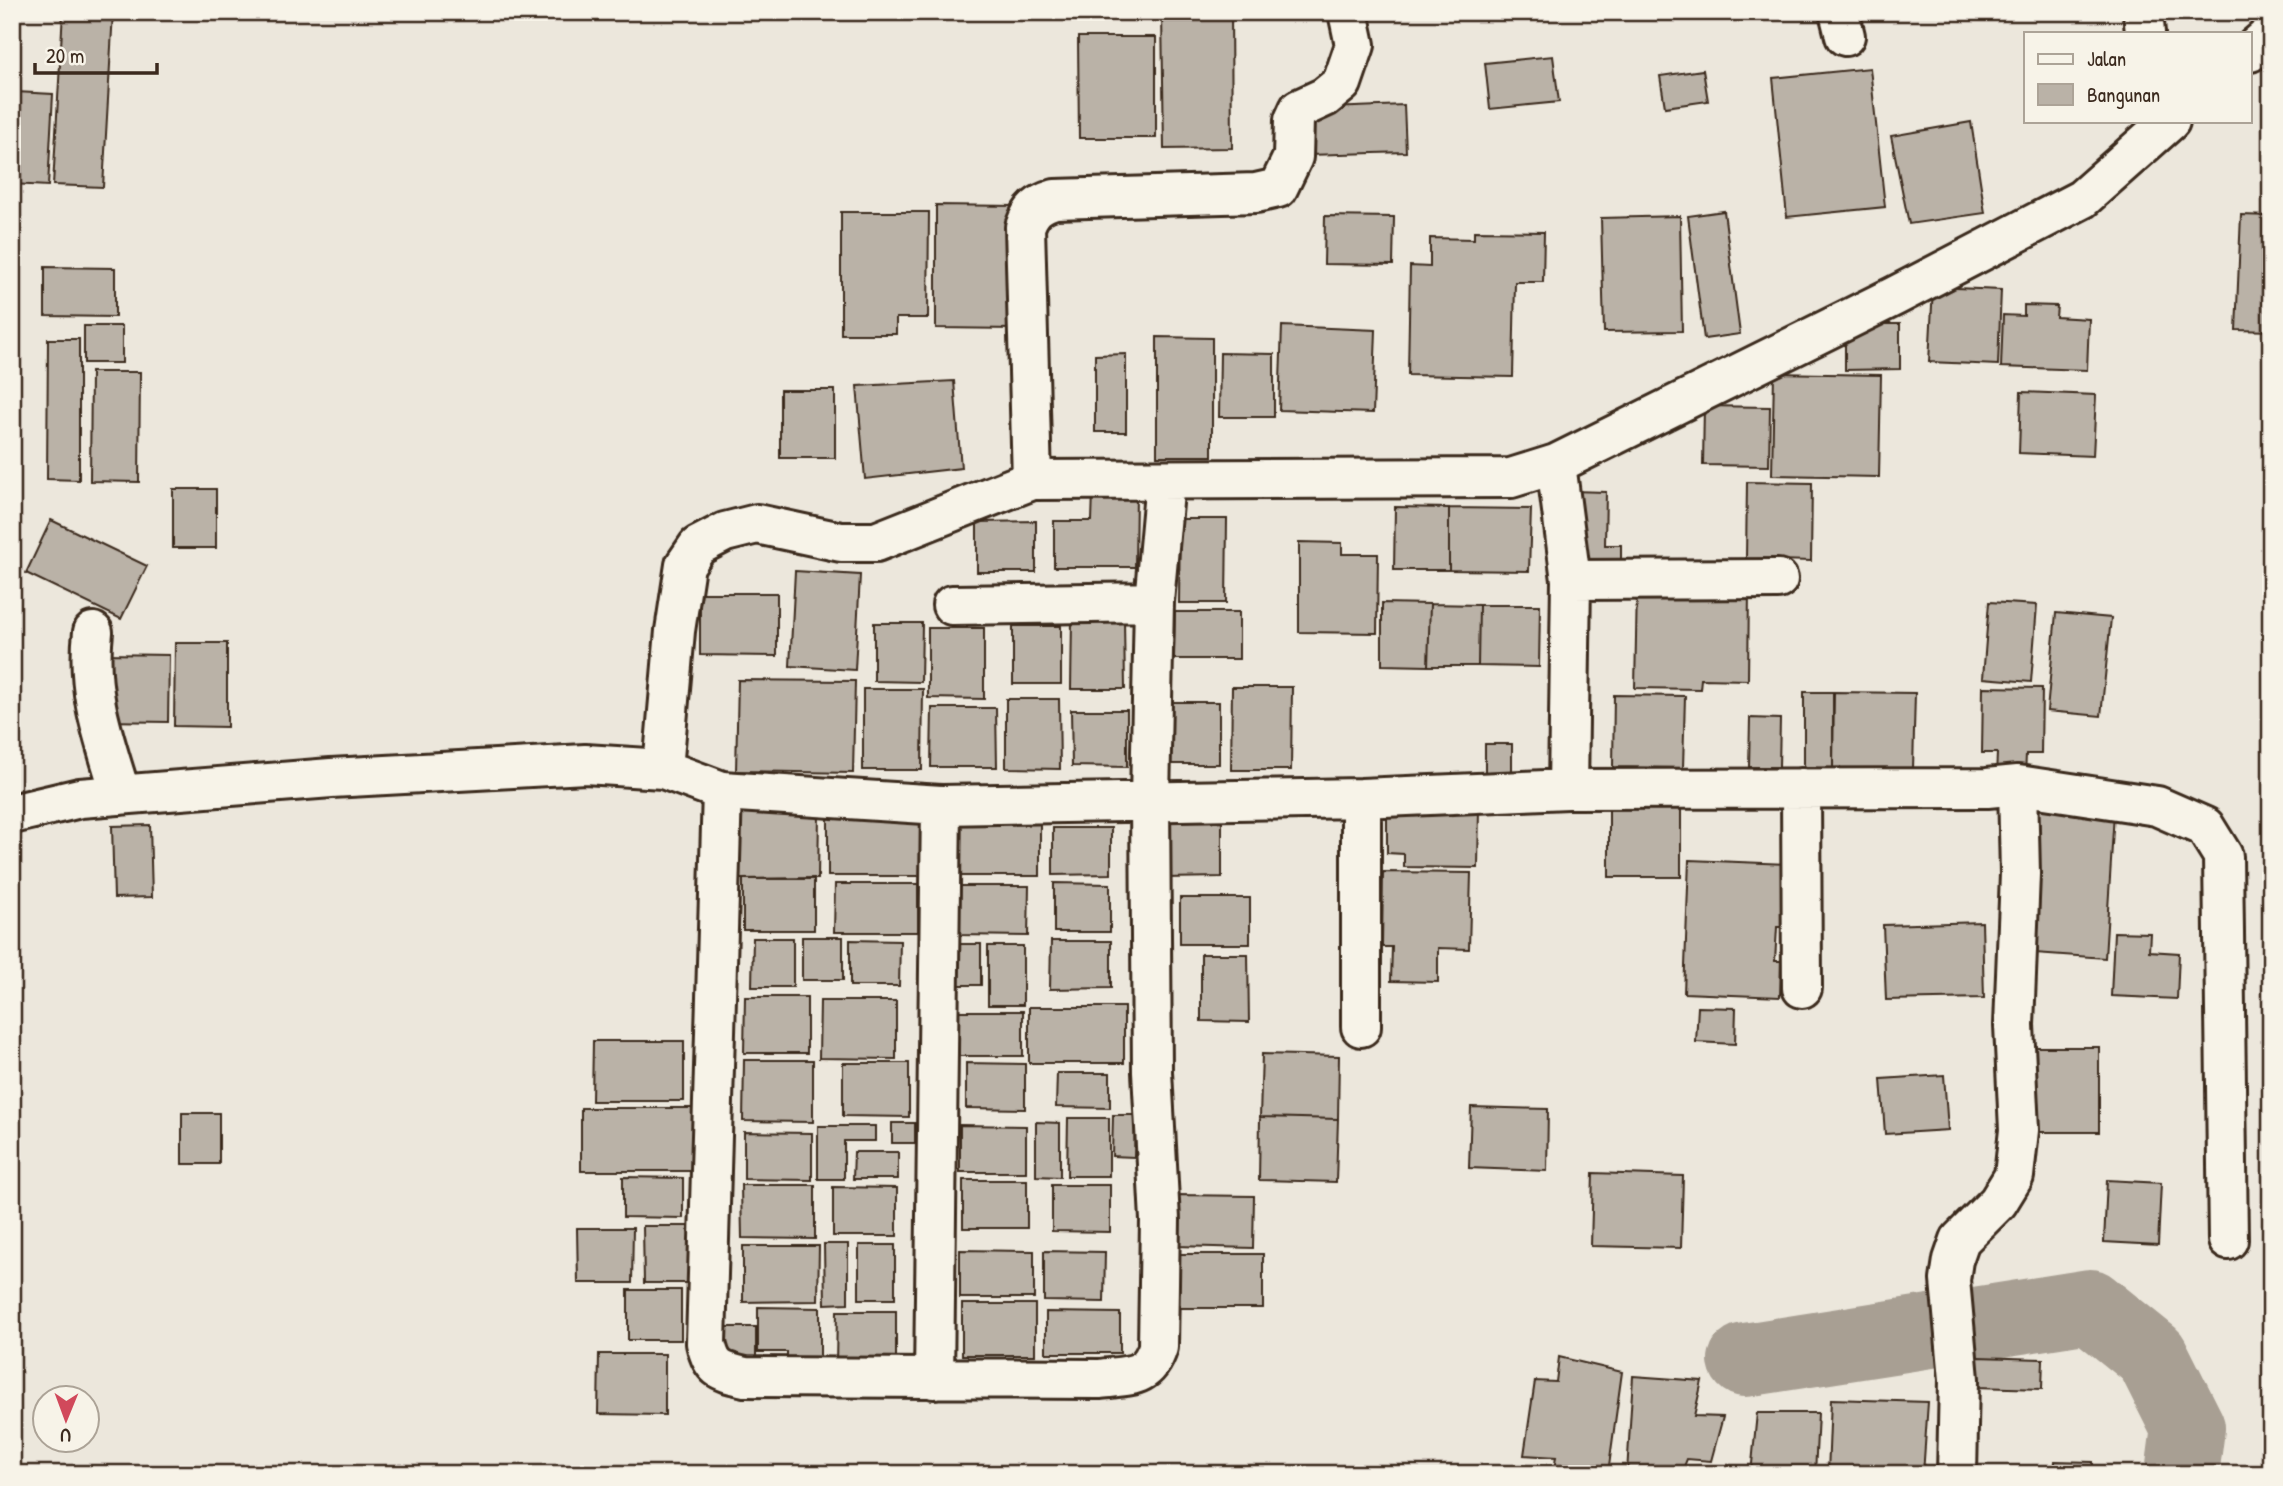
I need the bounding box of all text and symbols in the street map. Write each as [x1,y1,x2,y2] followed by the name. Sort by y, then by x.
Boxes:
[35,32,158,76] scale bar
[2024,32,2252,122] legend
[46,41,84,70] text: 20 m
[2087,44,2126,73] text: Jalan
[2087,80,2160,109] text: Bangunan
[32,1384,102,1454] north arrow
[60,1423,71,1449] text: U

